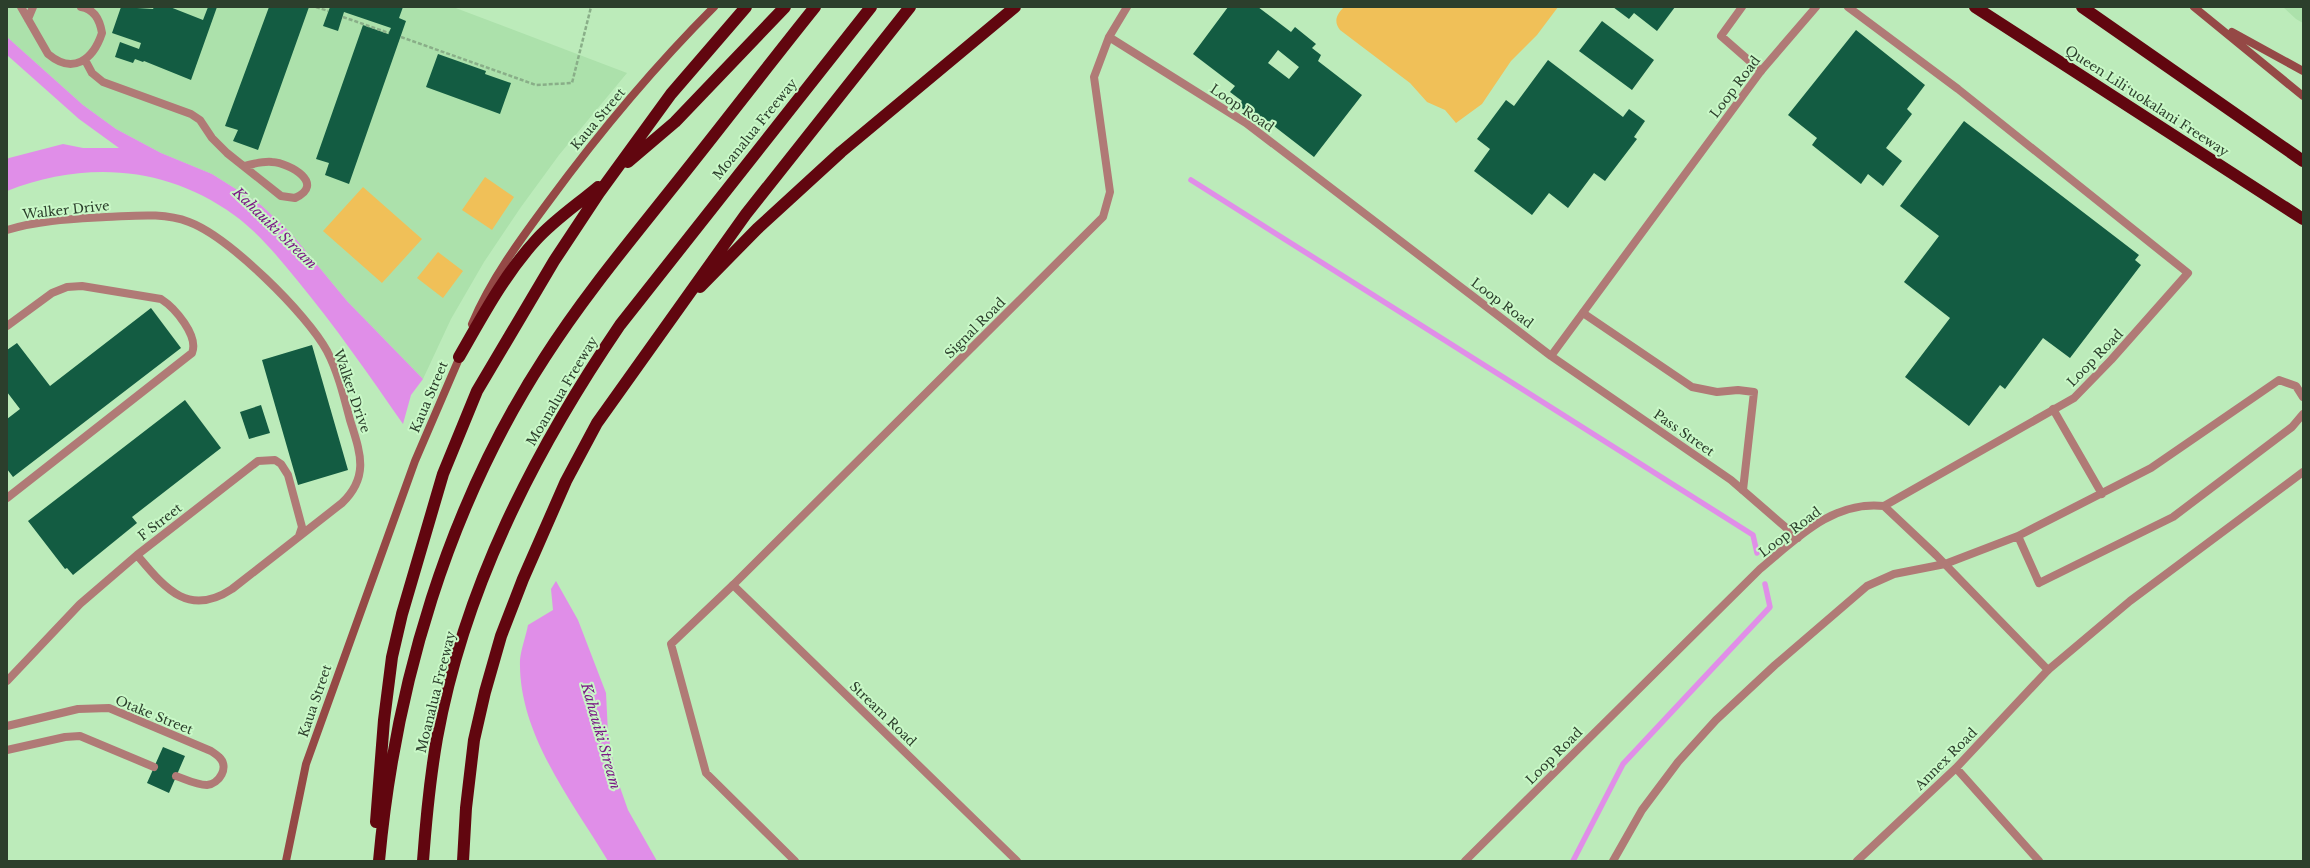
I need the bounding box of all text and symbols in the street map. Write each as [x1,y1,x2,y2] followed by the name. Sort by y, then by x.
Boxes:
[2062,42,2233,161] street label: Queen Liliʻuokalani Freeway
[1706,52,1764,122] street label: Loop Road
[709,75,801,183] street label: Moanalua Freeway
[1207,80,1277,136] street label: Loop Road
[567,84,629,154] street label: Kaua Street
[229,183,321,273] water label: Kahauiki Stream
[21,197,110,223] street label: Walker Drive
[1467,274,1537,332] street label: Loop Road
[941,294,1009,362] street label: Signal Road
[2063,325,2127,390] street label: Loop Road
[523,332,602,449] street label: Moanalua Freeway
[329,346,374,435] street label: Walker Drive
[406,359,452,435] street label: Kaua Street
[1650,406,1718,460] street label: Pass Street
[135,500,185,544] street label: F Street
[1755,503,1825,561] street label: Loop Road
[413,629,460,755] street label: Moanalua Freeway
[295,662,335,740] street label: Kaua Street
[846,678,920,750] street label: Stream Road
[577,680,625,791] water label: Kahauiki Stream
[113,692,195,738] street label: Otake Street
[1522,724,1586,788] street label: Loop Road
[1911,724,1981,794] street label: Annex Road

